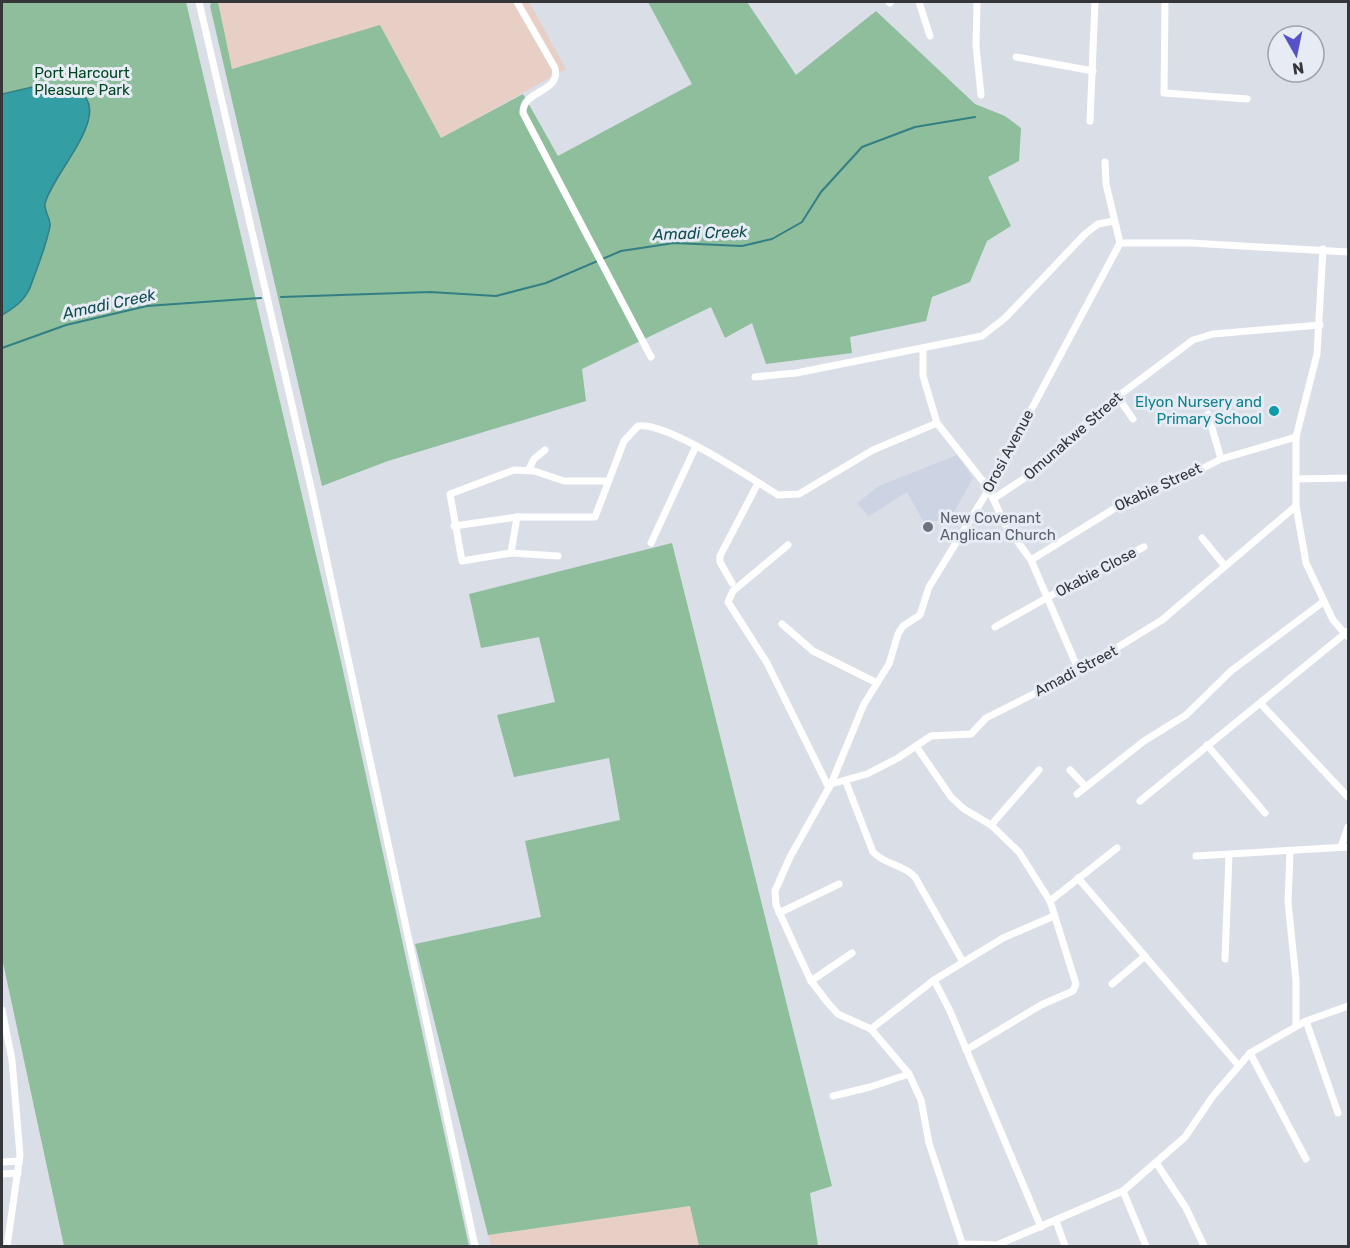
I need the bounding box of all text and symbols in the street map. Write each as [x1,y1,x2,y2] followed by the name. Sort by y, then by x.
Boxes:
[1266,24,1326,84] north arrow
[1291,58,1305,79] text: N
[34,64,130,99] park label: Port Harcourt Pleasure Park
[651,222,748,244] water label: Amadi Creek
[60,285,158,323] water label: Amadi Creek
[1020,388,1126,484] street label: Omunakwe Street
[1135,393,1262,428] place label: Elyon Nursery and Primary School
[1267,404,1281,418] marker: Elyon Nursery and Primary School
[979,406,1037,496] street label: Orosi Avenue
[1112,459,1205,515] street label: Okabie Street
[940,509,1056,544] place label: New Covenant Anglican Church
[921,520,935,534] marker: New Covenant Anglican Church
[1053,543,1139,601] street label: Okabie Close
[1031,642,1121,700] street label: Amadi Street

